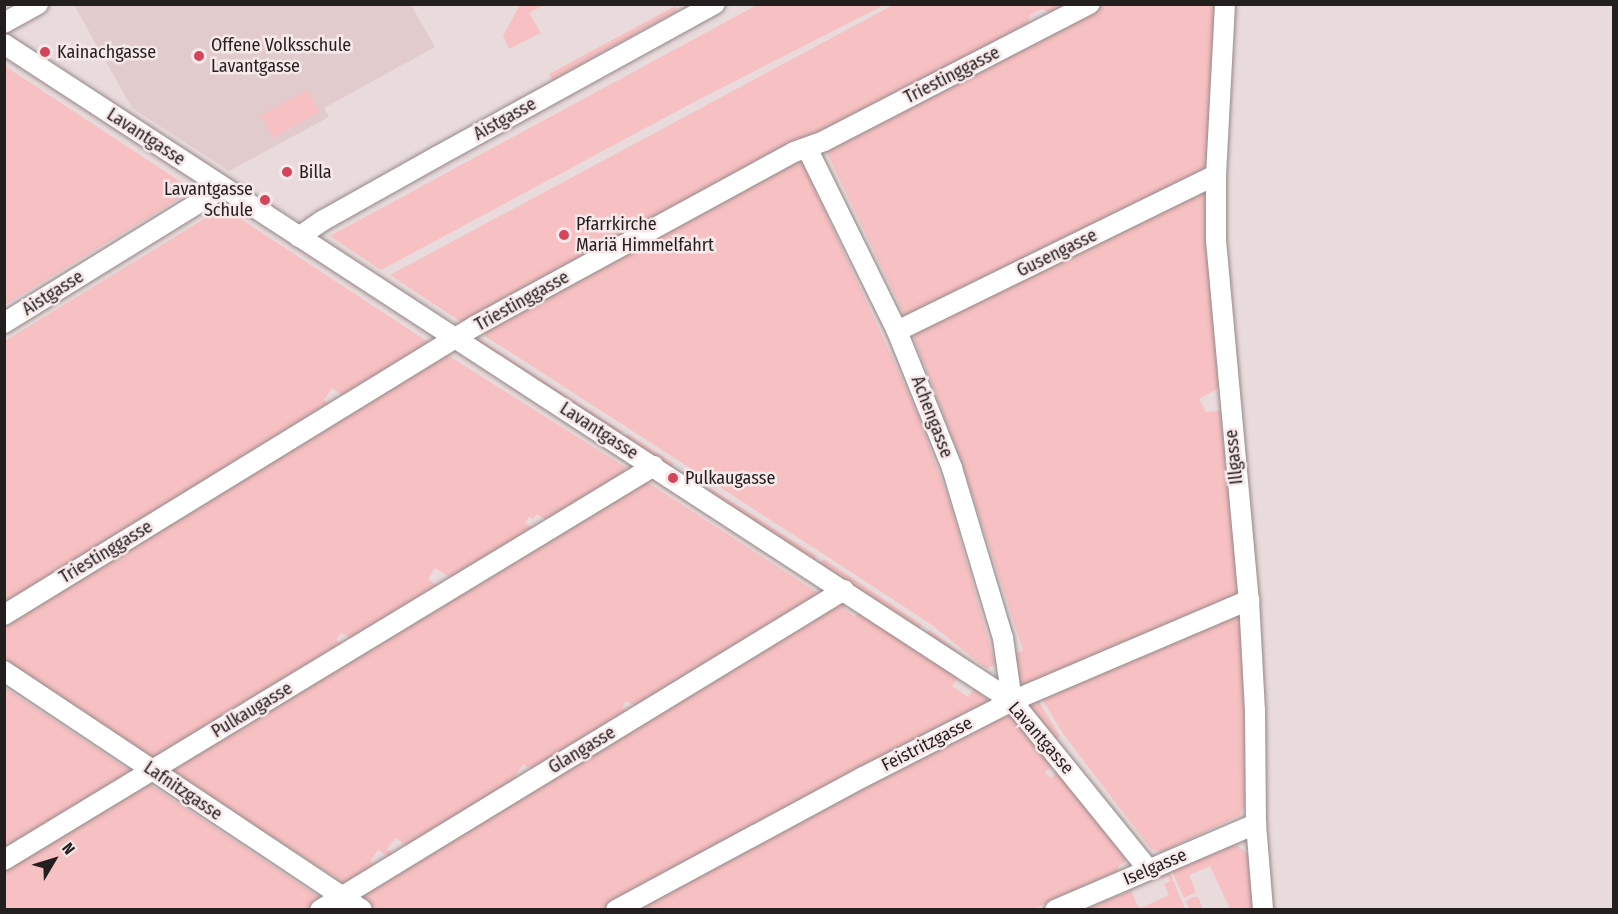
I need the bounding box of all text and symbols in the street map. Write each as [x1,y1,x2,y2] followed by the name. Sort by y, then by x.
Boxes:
[211,35,351,78] place label: Offene Volksschule Lavantgasse
[57,41,156,63] place label: Kainachgasse
[901,42,1003,108] street label: Triestinggasse
[38,45,52,59] marker: Kainachgasse
[192,49,206,63] marker: Offene Volksschule Lavantgasse
[470,93,540,145] street label: Aistgasse
[103,104,189,170] street label: Lavantgasse
[299,161,332,183] place label: Billa
[280,165,294,179] marker: Billa
[164,179,253,222] place label: Lavantgasse Schule
[258,193,272,207] marker: Lavantgasse Schule
[576,214,714,256] place label: Pfarrkirche Mariä Himmelfahrt
[1013,224,1101,282] street label: Gusengasse
[557,228,571,242] marker: Pfarrkirche Mariä Himmelfahrt
[18,266,88,320] street label: Aistgasse
[471,266,573,336] street label: Triestinggasse
[907,373,957,461] street label: Achengasse
[556,398,642,464] street label: Lavantgasse
[1220,428,1248,486] street label: Illgasse
[685,467,775,489] place label: Pulkaugasse
[666,471,680,485] marker: Pulkaugasse
[56,516,156,588] street label: Triestinggasse
[208,677,296,743] street label: Pulkaugasse
[1004,697,1078,779] street label: Lavantgasse
[878,712,976,776] street label: Feistritzgasse
[545,722,619,778] street label: Glangasse
[140,757,226,825] street label: Lafnitzgasse
[24,830,84,890] north arrow
[58,839,79,858] text: N
[1120,844,1190,890] street label: Iselgasse

